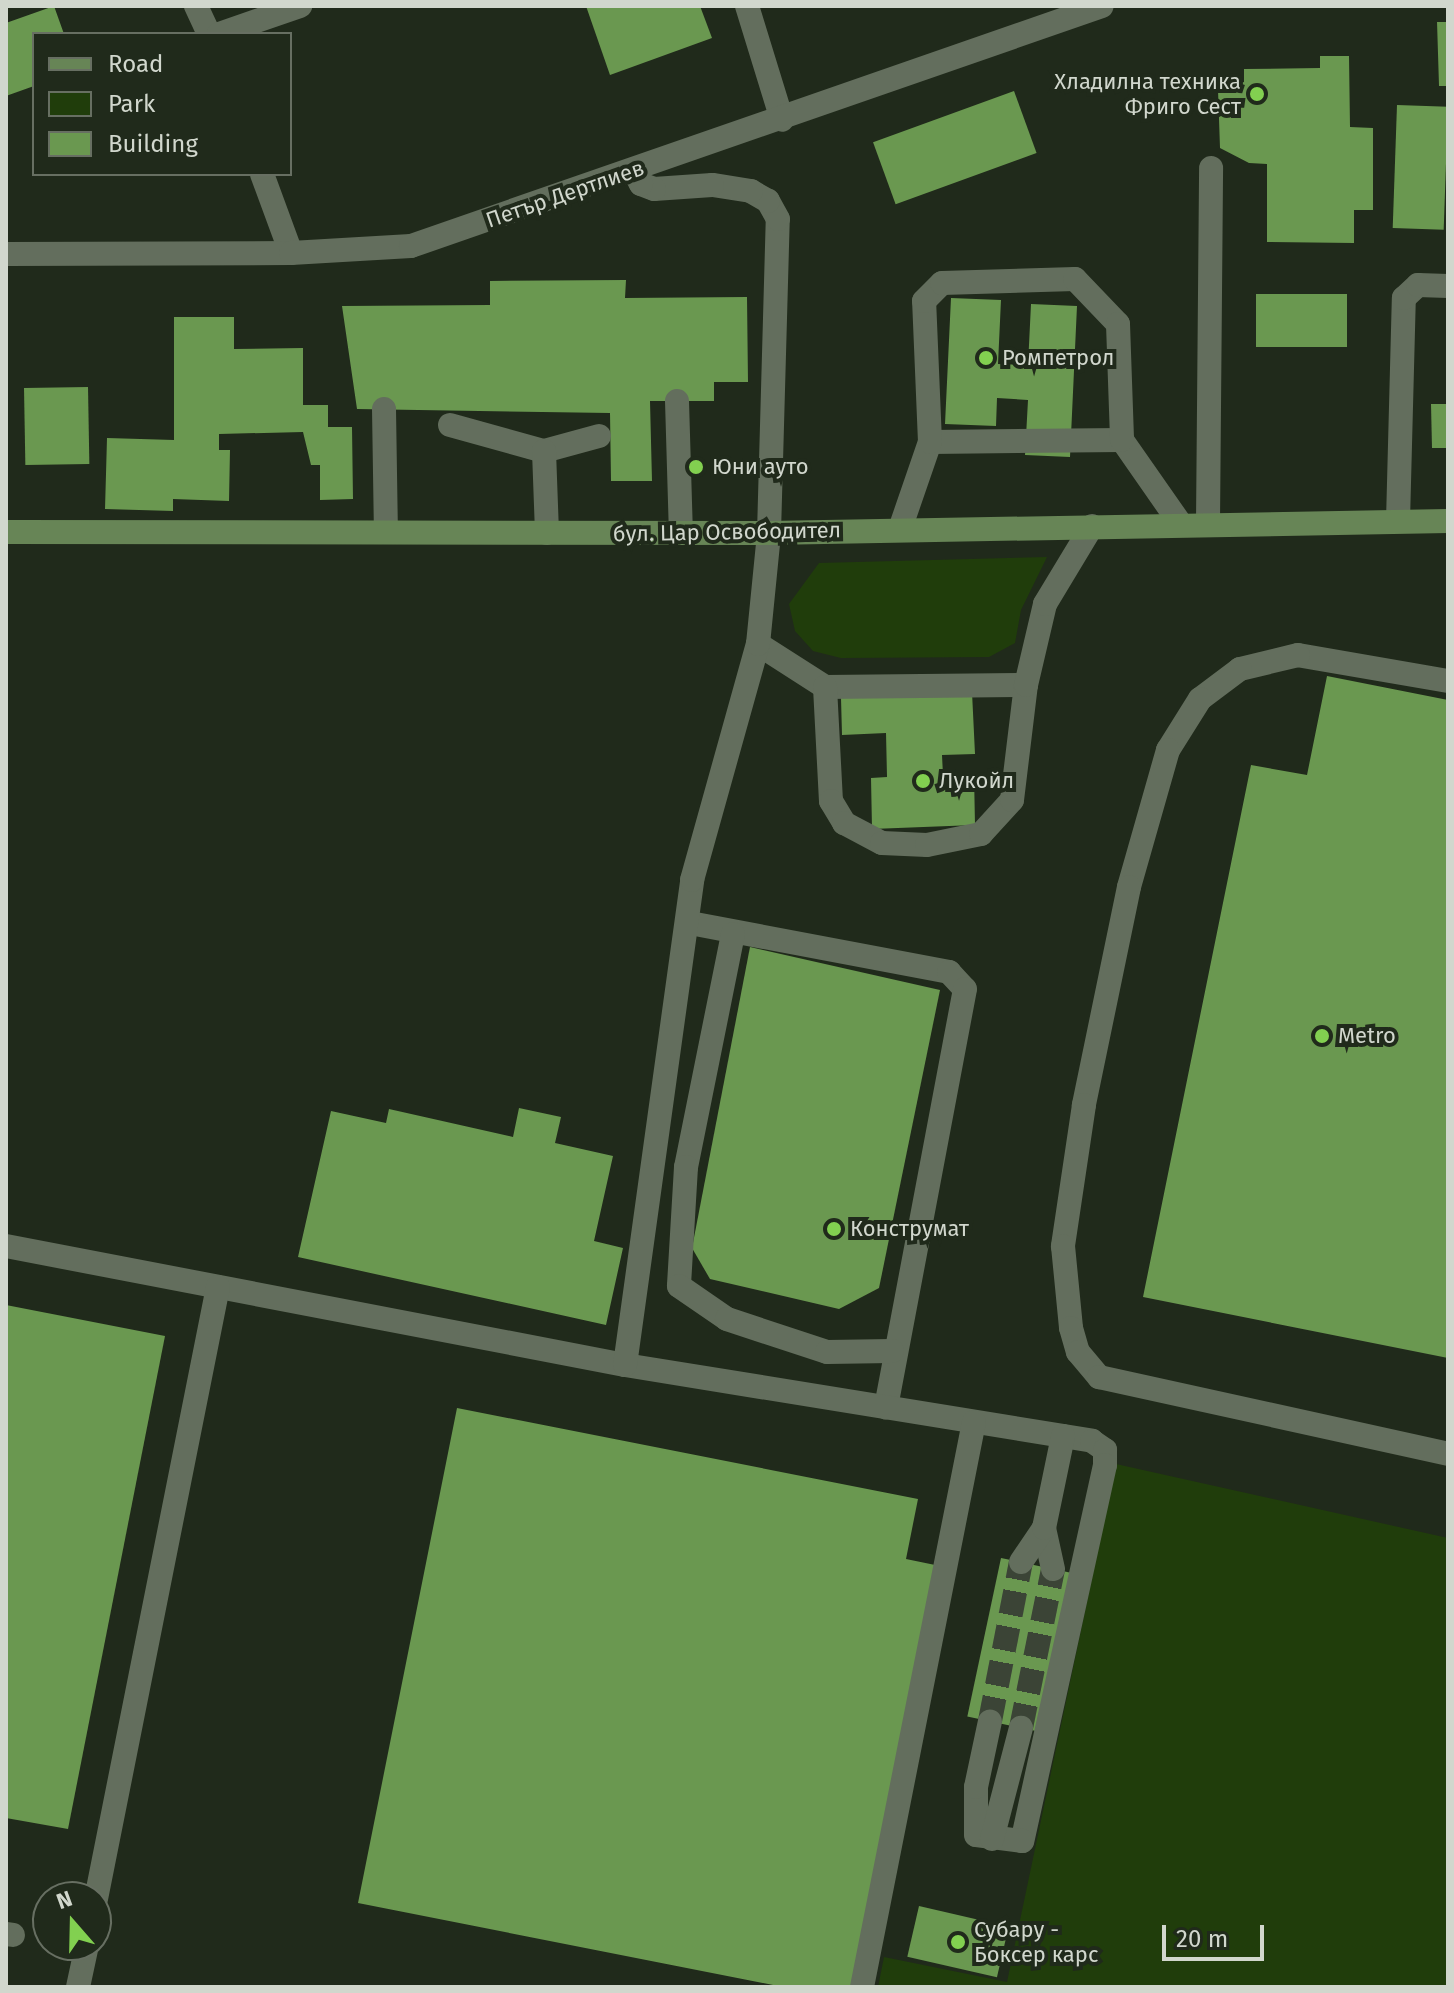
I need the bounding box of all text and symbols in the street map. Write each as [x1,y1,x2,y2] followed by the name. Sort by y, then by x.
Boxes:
[32,32,292,176] legend
[108,50,163,78] text: Road
[1054,68,1241,120] place label: Хладилна техника Фриго Сест
[1248,85,1266,103] marker: Хладилна техника Фриго Сест
[108,90,155,118] text: Park
[108,130,198,158] text: Building
[482,155,648,233] street label: Петър Дертлиев
[1002,345,1114,371] place label: Ромпетрол
[977,349,995,367] marker: Ромпетрол
[712,454,809,480] place label: Юни ауто
[687,458,705,476] marker: Юни ауто
[613,517,841,547] street label: бул. Цар Освободител
[939,768,1014,794] place label: Лукойл
[914,772,932,790] marker: Лукойл
[1338,1023,1396,1049] place label: Metro
[1313,1027,1331,1045] marker: Metro
[850,1216,969,1242] place label: Конструмат
[825,1220,843,1238] marker: Конструмат
[32,1881,112,1961] north arrow
[53,1885,76,1915] text: N
[1166,1909,1268,1959] scale bar
[974,1916,1098,1968] place label: Субару - Боксер карс
[1176,1925,1228,1953] text: 20 m
[949,1933,967,1951] marker: Субару - Боксер карс

